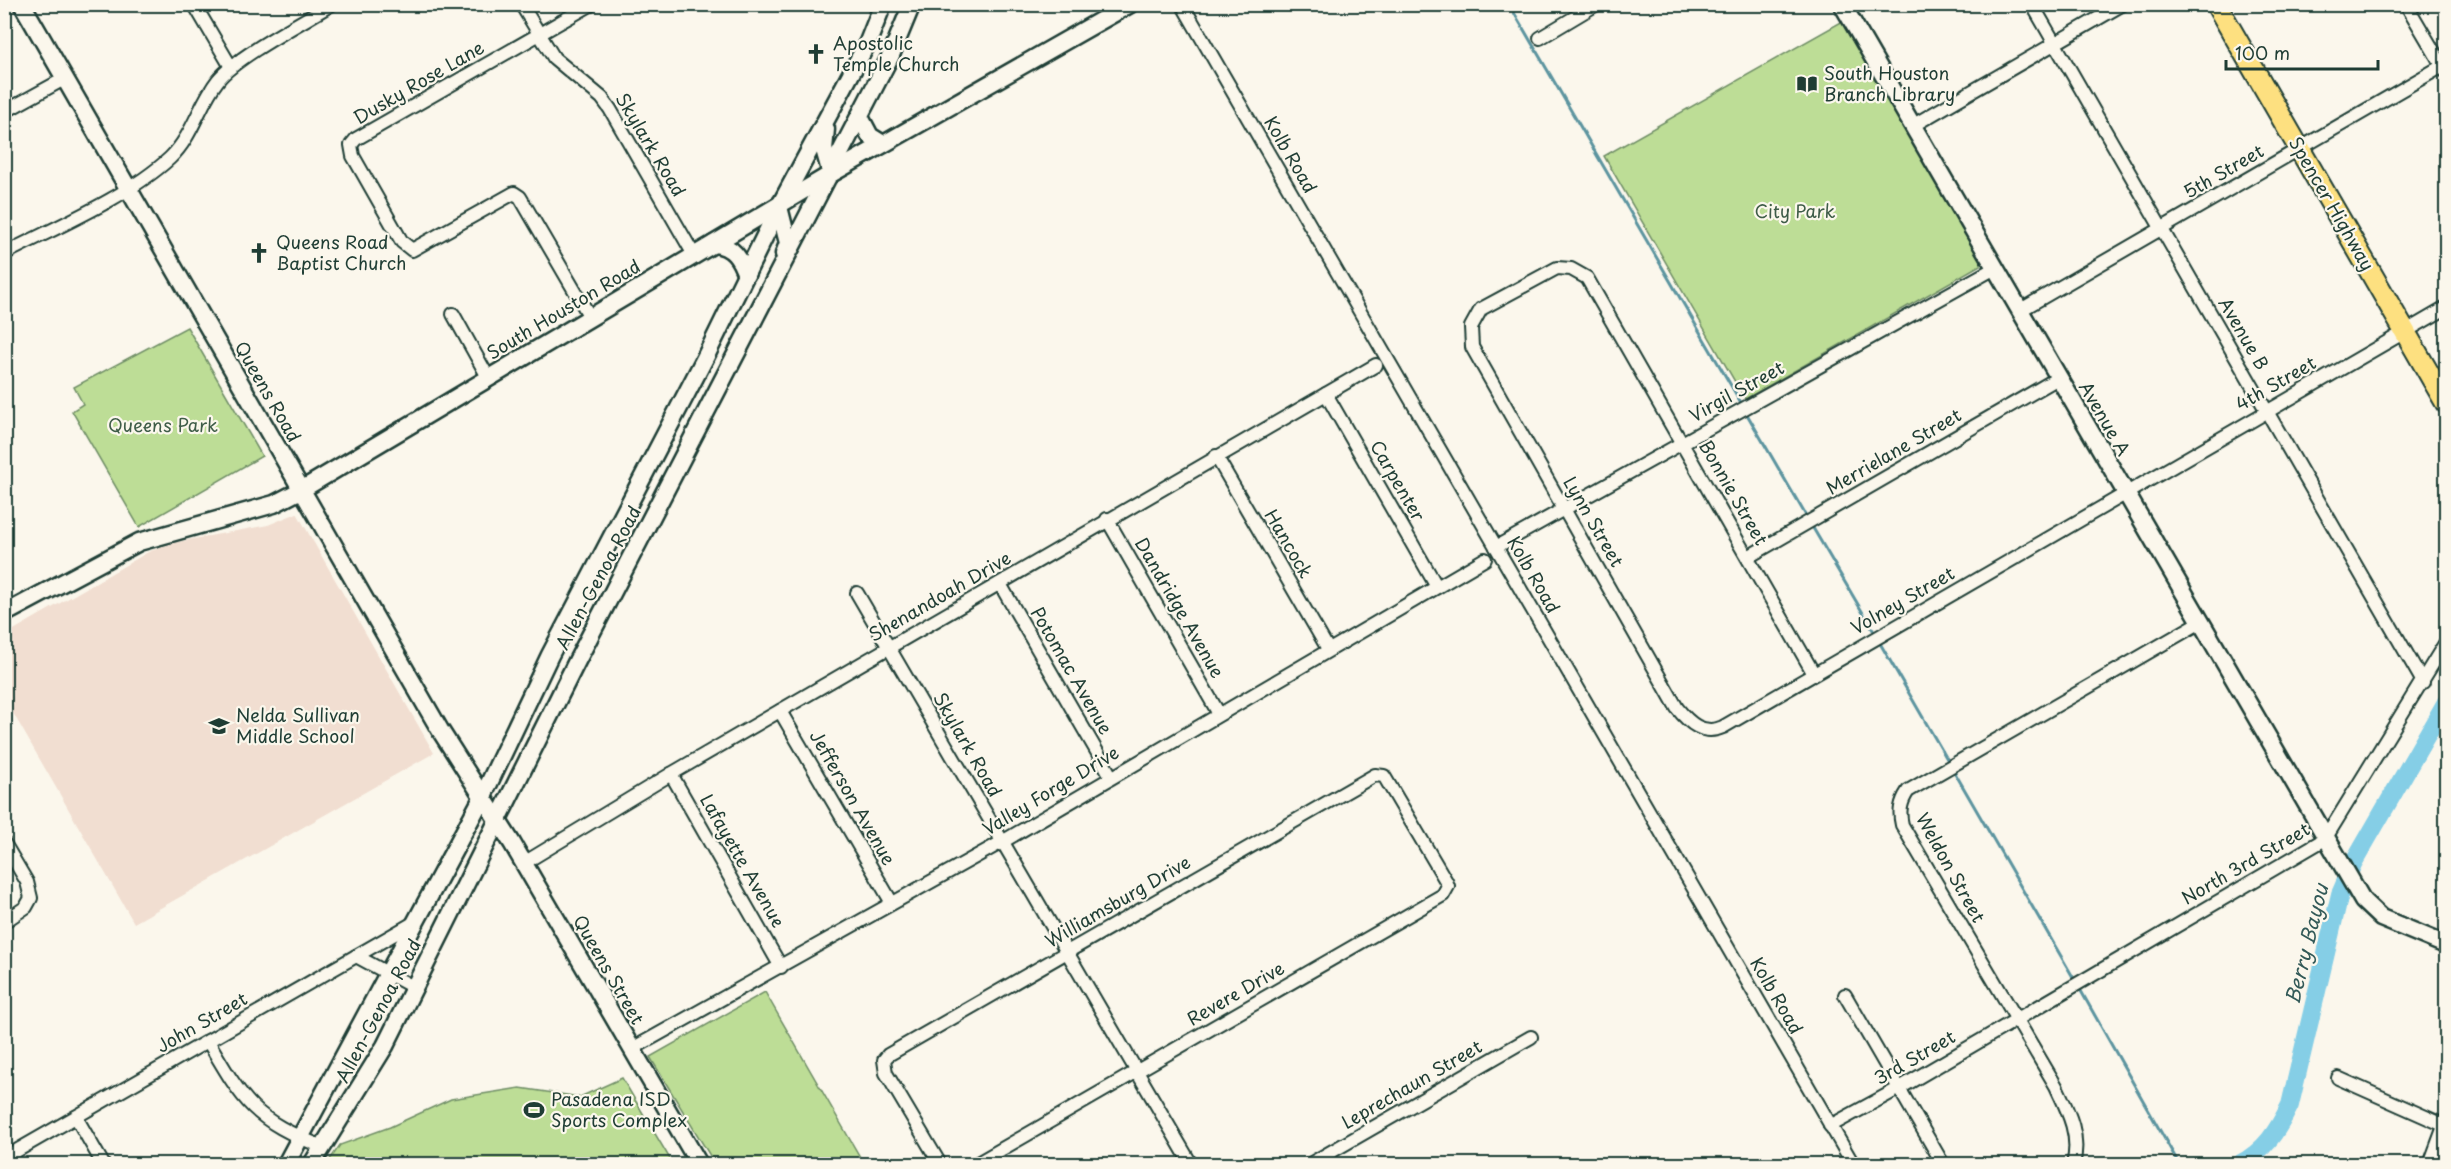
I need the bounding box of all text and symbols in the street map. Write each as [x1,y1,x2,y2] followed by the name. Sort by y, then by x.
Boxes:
[833,29,960,77] place label: Apostolic Temple Church
[348,33,489,130] street label: Dusky Rose Lane
[2226,33,2378,71] scale bar
[2235,39,2290,66] text: 100 m
[804,42,828,66] church icon: Apostolic Temple Church
[1824,59,1955,107] place label: South Houston Branch Library
[1795,72,1819,96] library icon: South Houston Branch Library
[610,87,693,201] street label: Skylark Road
[1258,111,1324,198] street label: Kolb Road
[2283,131,2382,275] street label: Spencer Highway
[2178,137,2268,205] street label: 5th Street
[1754,197,1836,224] park label: City Park
[276,228,406,276] place label: Queens Road Baptist Church
[247,241,271,265] church icon: Queens Road Baptist Church
[481,252,645,365] street label: South Houston Road
[2213,292,2276,375] street label: Avenue B
[228,336,308,447] street label: Queens Road
[2230,349,2321,417] street label: 4th Street
[1684,353,1789,428] street label: Virgil Street
[2073,376,2138,461] street label: Avenue A
[1821,401,1966,500] street label: Merrielane Street
[108,411,218,438] park label: Queens Park
[1364,435,1433,526] street label: Carpenter
[1693,435,1775,550] street label: Bonnie Street
[1557,471,1631,572] street label: Lynn Street
[548,500,647,654] street label: Allen-Genoa Road
[1259,504,1320,583] street label: Hancock
[1501,531,1567,618] street label: Kolb Road
[1129,532,1232,683] street label: Dandridge Avenue
[863,544,1016,648] street label: Shenandoah Drive
[1845,559,1959,640] street label: Volney Street
[1025,601,1120,739] street label: Potomac Avenue
[927,687,1009,802] street label: Skylark Road
[236,701,360,749] place label: Nelda Sullivan Middle School
[207,714,231,738] school or university icon: Nelda Sullivan Middle School
[804,725,903,870] street label: Jefferson Avenue
[977,738,1124,841] street label: Valley Forge Drive
[694,789,792,932] street label: Lafayette Avenue
[1910,807,1993,927] street label: Weldon Street
[2176,815,2314,910] street label: North 3rd Street
[1039,848,1195,953] street label: Williamsburg Drive
[2277,879,2336,1007] water label: Berry Bayou
[567,909,652,1029] street label: Queens Street
[328,933,427,1087] street label: Allen-Genoa Road
[1744,952,1810,1039] street label: Kolb Road
[1182,954,1289,1031] street label: Revere Drive
[151,985,252,1059] street label: John Street
[1869,1023,1960,1091] street label: 3rd Street
[1336,1032,1486,1135] street label: Leprechaun Street
[551,1085,687,1133] place label: Pasadena ISD Sports Complex
[522,1098,546,1122] sports icon: Pasadena ISD Sports Complex

